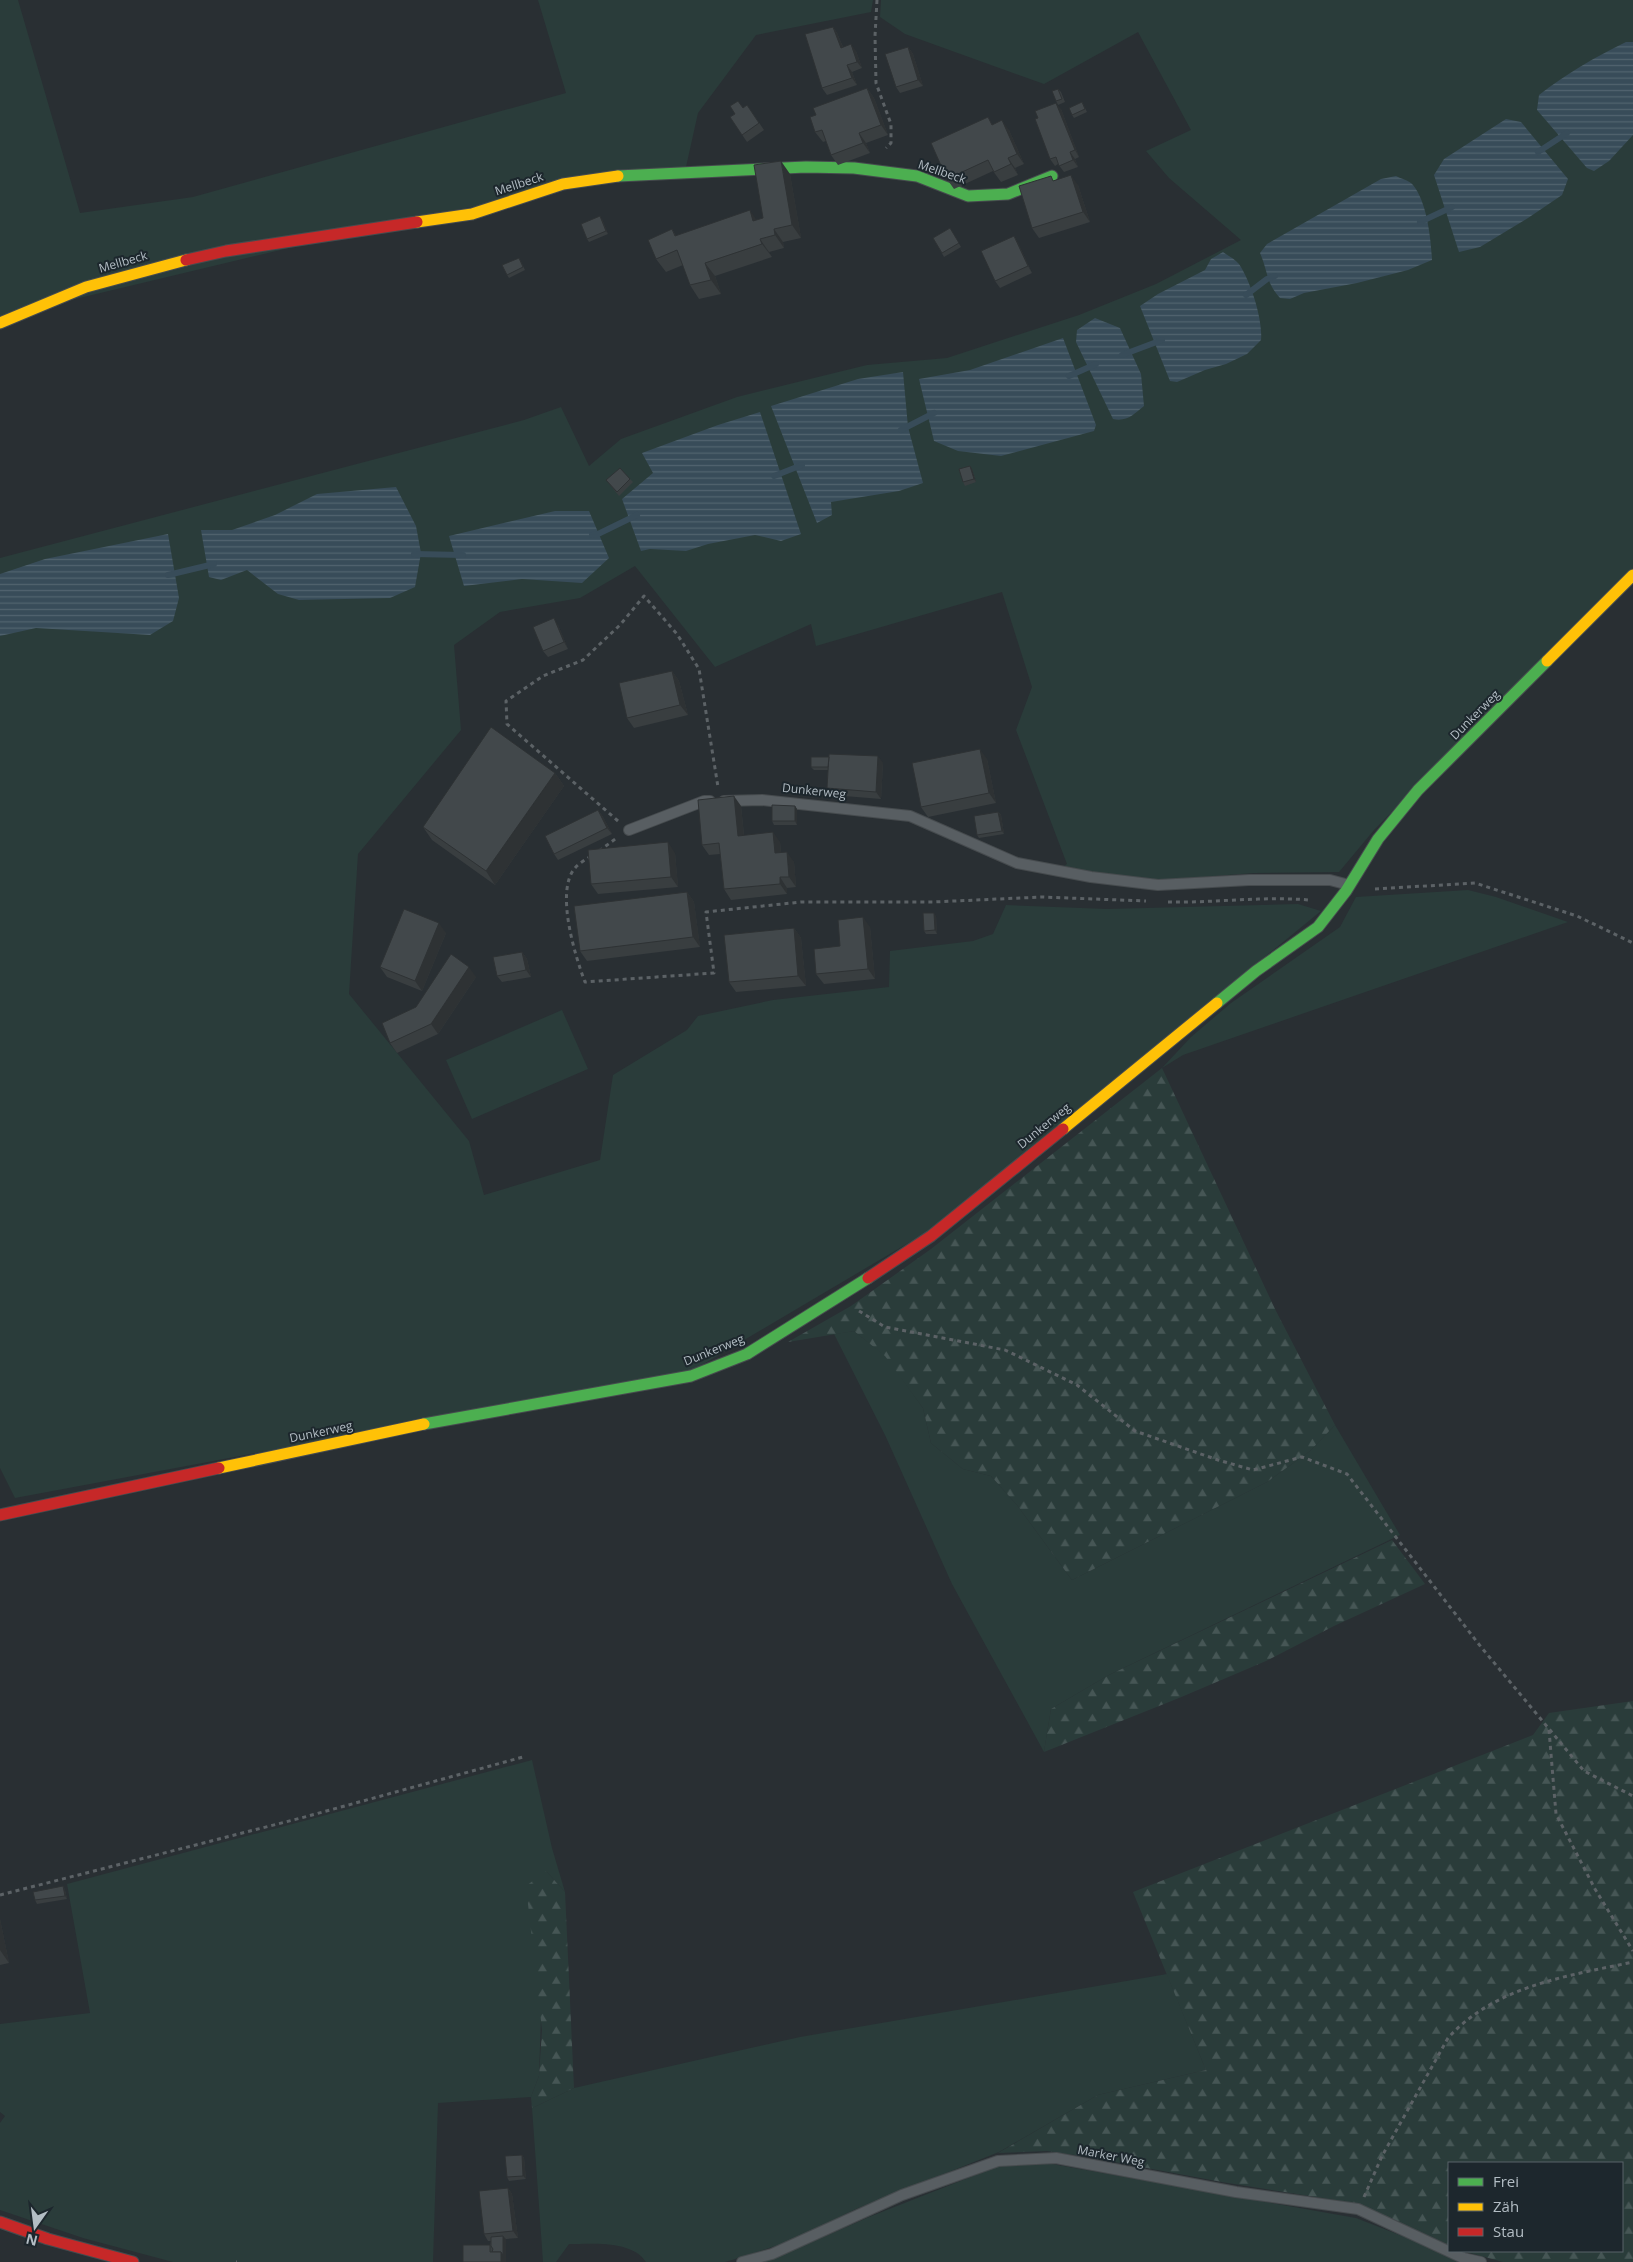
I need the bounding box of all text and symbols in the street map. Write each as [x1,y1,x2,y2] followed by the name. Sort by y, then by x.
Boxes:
[916,155,969,188] street label: Mellbeck
[493,168,546,199] street label: Mellbeck
[97,246,150,277] street label: Mellbeck
[1446,686,1504,743] street label: Dunkerweg
[781,779,847,802] street label: Dunkerweg
[1013,1099,1074,1152] street label: Dunkerweg
[681,1330,747,1369] street label: Dunkerweg
[288,1416,354,1446] street label: Dunkerweg
[1076,2141,1146,2170] street label: Marker Weg
[1448,2162,1623,2252] legend
[1493,2171,1519,2191] text: Frei
[1493,2196,1519,2216] text: Zäh
[10,2202,60,2252] north arrow
[1493,2221,1524,2241] text: Stau
[24,2230,40,2251] text: N

